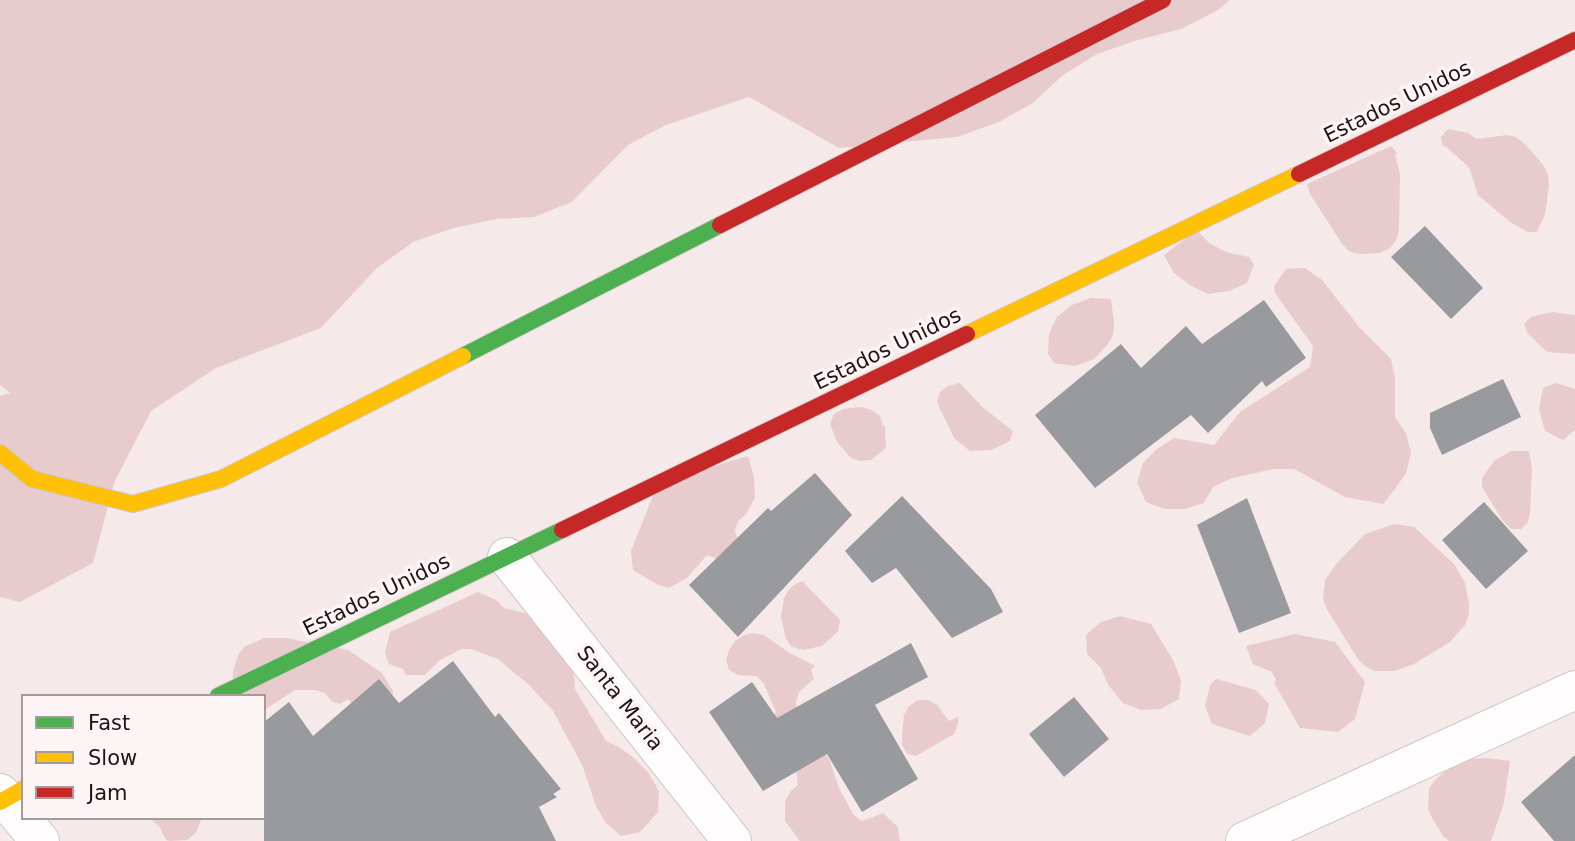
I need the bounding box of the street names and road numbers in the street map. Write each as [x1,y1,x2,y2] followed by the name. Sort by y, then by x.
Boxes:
[1320,56,1476,150] street label: Estados Unidos
[810,303,966,397] street label: Estados Unidos
[299,549,455,643] street label: Estados Unidos
[570,642,668,756] street label: Santa Maria

